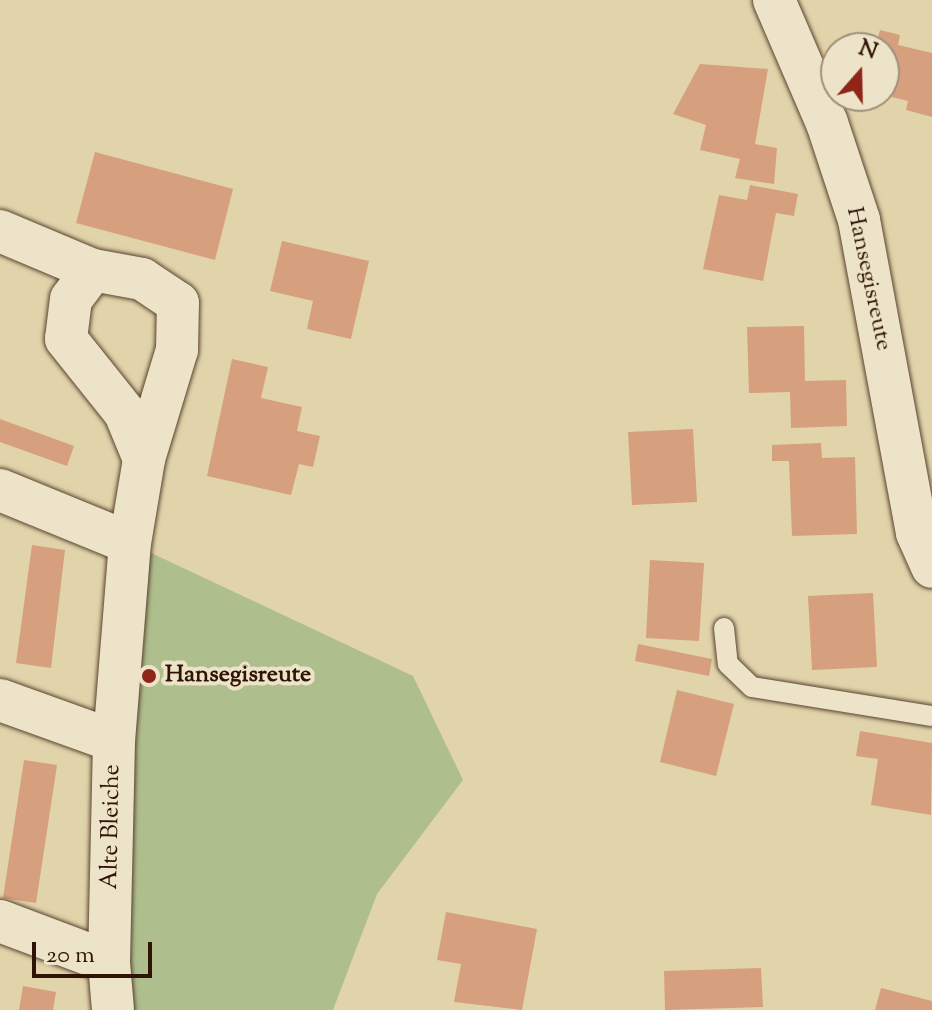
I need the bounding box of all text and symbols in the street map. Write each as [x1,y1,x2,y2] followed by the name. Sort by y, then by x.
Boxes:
[820,32,900,112] north arrow
[854,33,881,69] text: N
[839,204,897,354] street label: Hansegisreute
[165,662,311,690] place label: Hansegisreute
[140,667,158,685] marker: Hansegisreute
[97,764,127,890] street label: Alte Bleiche
[36,926,156,976] scale bar
[46,939,95,973] text: 20 m

